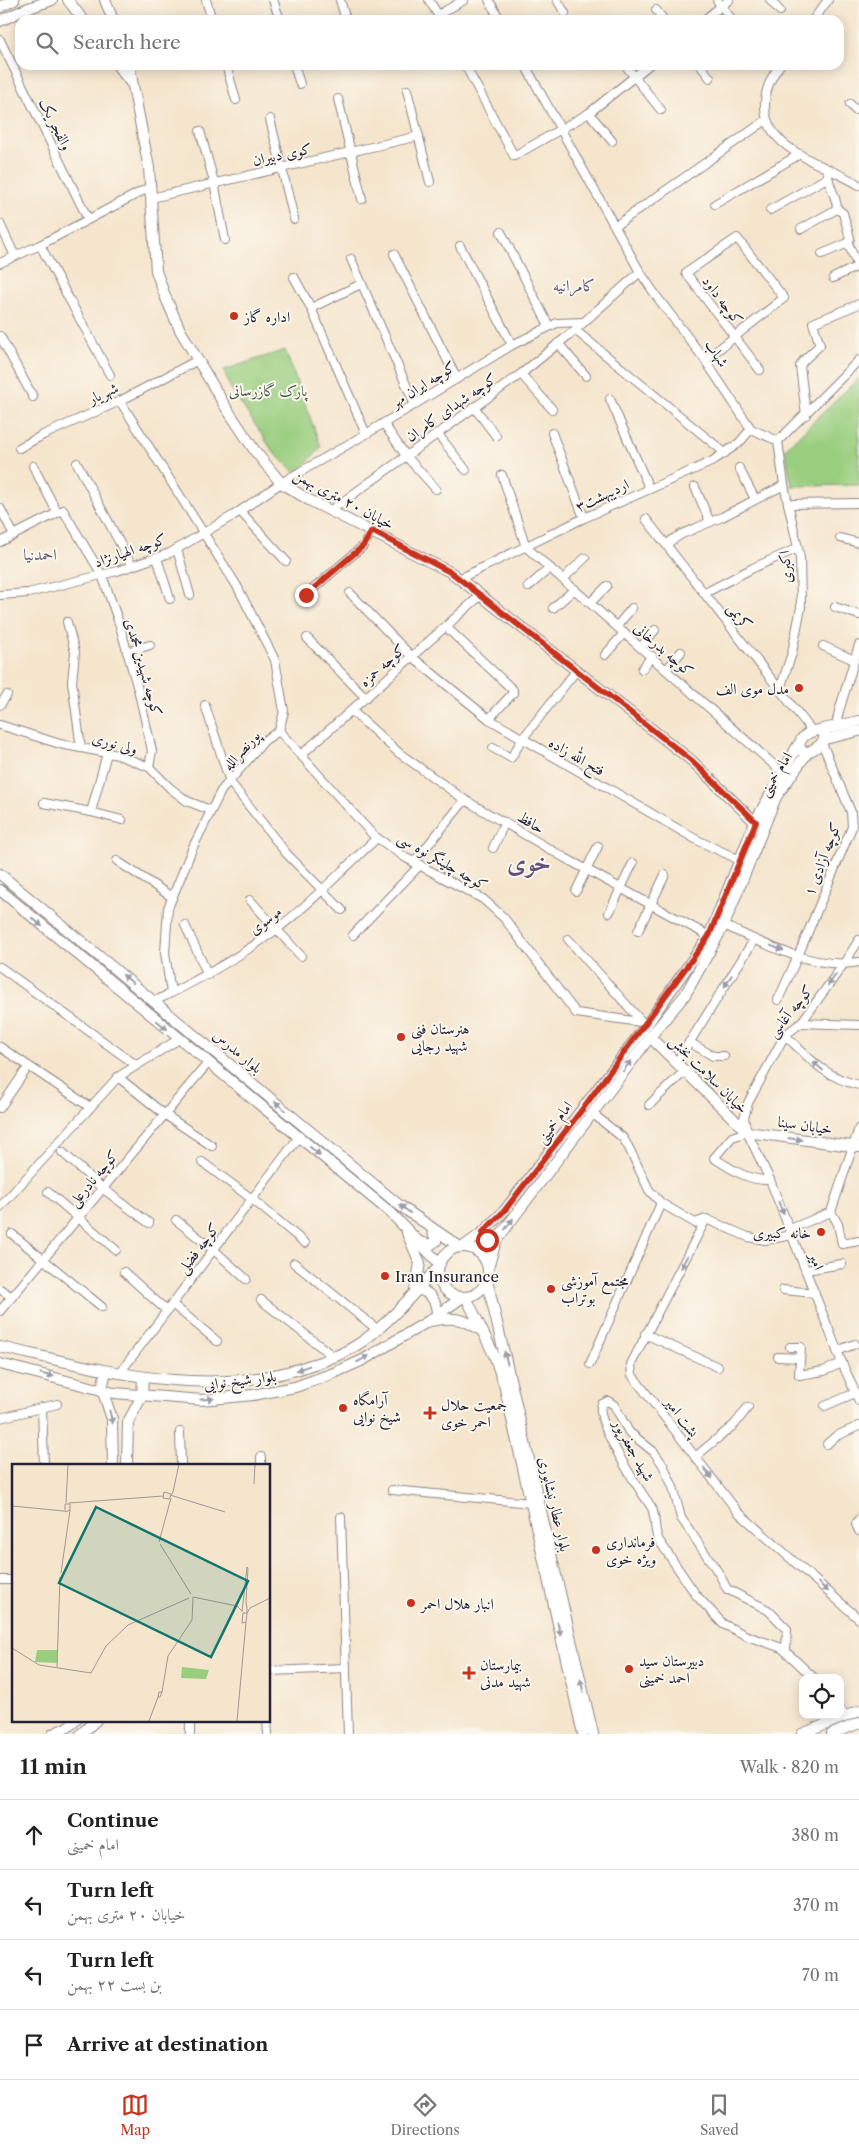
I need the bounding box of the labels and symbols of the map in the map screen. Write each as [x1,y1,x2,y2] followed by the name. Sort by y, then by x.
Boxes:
[34,95,77,154] street label: والفجر یک
[251,138,313,170] street label: کوی دبیران
[697,272,748,330] street label: کوچه داود
[553,275,595,297] district label: کامرانیه
[242,307,290,326] place label: اداره گاز
[228,310,240,322] marker: اداره گاز
[700,336,733,371] street label: شهاب
[385,357,460,414] street label: کوچه ایران مهر
[402,368,502,447] street label: کوچه شهدای کامران
[83,378,122,410] street label: شهریار
[229,381,308,402] park label: پارک گازرسانی
[290,465,397,534] street label: خیابان ۲۰ متری بهمن
[572,474,632,517] street label: اردیبهشت۳
[91,529,169,573] street label: کوچه الهیارنژاد
[23,544,57,564] district label: احمدنیا
[774,550,796,584] street label: اکبری
[295,584,318,607] route end
[722,599,756,635] street label: کریمی
[119,616,167,719] street label: کوچه شهیدین محمدی
[629,618,698,682] street label: کوچه بدرخانی
[355,639,410,692] street label: کوچه حمزه
[716,679,789,698] place label: مدل موی الف
[793,682,805,694] marker: مدل موی الف
[218,725,266,775] street label: پورنصرالله
[90,728,140,758] street label: ولی نوری
[543,731,609,784] street label: فتح الله زاده
[754,748,799,802] street label: امام خمینی
[514,807,548,837] street label: حافظ
[799,819,847,899] street label: کوچه آزادی ۱
[394,828,491,896] street label: کوچه چلینگر نوه سی
[507,847,551,878] district label: خوی
[245,902,285,938] street label: موسوی
[31,916,44,927] one-way arrow
[770,944,785,952] one-way arrow
[123,973,135,985] one-way arrow
[827,973,837,987] one-way arrow
[724,974,733,988] one-way arrow
[763,981,819,1043] street label: کوچه آغاسی
[411,1019,470,1056] place label: هنرستان فنی شهید رجایی
[156,1020,169,1031] one-way arrow
[210,1025,267,1077] street label: بلوار مدرس
[395,1031,407,1043] marker: هنرستان فنی شهید رجایی
[665,1031,752,1118] street label: خیابان سلامت بخش
[622,1060,633,1073] one-way arrow
[812,1061,825,1072] one-way arrow
[531,1097,580,1150] street label: امام خمینی
[273,1100,286,1111] one-way arrow
[776,1112,834,1138] street label: خیابان سینا
[788,1135,804,1143] one-way arrow
[308,1145,321,1156] one-way arrow
[64,1146,124,1212] street label: کوچه نادرعلی
[778,1201,786,1215] one-way arrow
[398,1204,412,1214] one-way arrow
[504,1217,514,1231] one-way arrow
[173,1219,225,1279] street label: کوچه فضلی
[753,1223,811,1242] place label: خانه کبیری
[815,1226,827,1238] marker: خانه کبیری
[476,1229,499,1252] route start
[804,1248,829,1272] street label: امیر
[679,1255,688,1269] one-way arrow
[395,1267,499,1286] place label: Iran Insurance
[379,1270,391,1282] marker: Iran Insurance
[561,1271,628,1307] place label: مجتمع آموزشی بوتراب
[545,1283,557,1295] marker: مجتمع آموزشی بوتراب
[502,1350,510,1365] one-way arrow
[356,1355,370,1363] one-way arrow
[295,1364,310,1372] one-way arrow
[203,1366,278,1399] street label: بلوار شیخ نوایی
[40,1371,55,1379] one-way arrow
[353,1390,401,1431] place label: آرامگاه شیخ نوایی
[659,1392,704,1442] street label: پشت امیر
[200,1395,216,1403] one-way arrow
[441,1395,507,1432] place label: جمعیت حلال احمر خوی
[337,1402,349,1414] marker: آرامگاه شیخ نوایی
[423,1406,437,1420] marker: جمعیت حلال احمر خوی
[107,1410,115,1425] one-way arrow
[606,1414,659,1485] street label: شهید جعفرپور
[535,1455,575,1554] street label: بلوار عطار نیشابوری
[12,1464,270,1722] inset map
[702,1466,713,1479] one-way arrow
[606,1532,656,1568] place label: فرمانداری ویژه خوی
[590,1544,602,1556] marker: فرمانداری ویژه خوی
[817,1581,829,1592] one-way arrow
[419,1594,494,1614] place label: انبار هلال احمر
[405,1597,417,1609] marker: انبار هلال احمر
[555,1621,563,1636] one-way arrow
[639,1651,704,1689] place label: دبیرستان سید احمد خمینی
[480,1655,531,1692] place label: بیمارستان شهید مدنی
[623,1663,635,1675] marker: دبیرستان سید احمد خمینی
[462,1666,476,1680] marker: بیمارستان شهید مدنی
[578,1679,586,1694] one-way arrow

